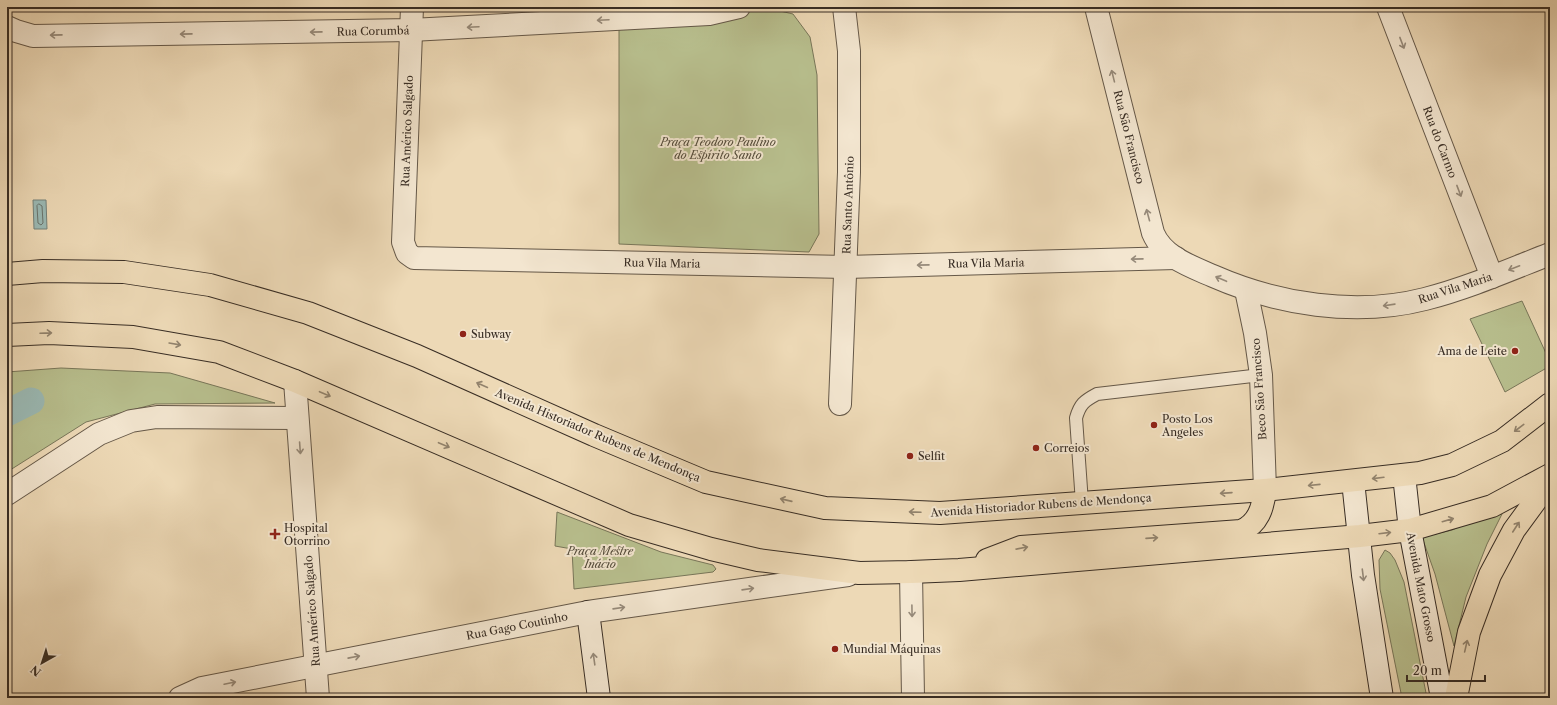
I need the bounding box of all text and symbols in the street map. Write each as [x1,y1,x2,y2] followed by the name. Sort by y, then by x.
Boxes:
[597,16,610,23] one-way arrow
[337,23,410,39] street label: Rua Corumbá
[467,23,480,31] one-way arrow
[310,28,323,36] one-way arrow
[180,30,193,37] one-way arrow
[50,31,63,39] one-way arrow
[1399,37,1407,49] one-way arrow
[1109,69,1117,82] one-way arrow
[398,75,416,187] street label: Rua Américo Salgado
[1111,89,1147,186] street label: Rua São Francisco
[1420,104,1460,180] street label: Rua do Carmo
[659,135,776,162] park label: Praça Teodoro Paulino do Espírito Santo
[839,155,857,254] street label: Rua Santo Antônio
[1455,184,1463,196] one-way arrow
[1144,209,1152,222] one-way arrow
[624,255,701,271] street label: Rua Vila Maria
[948,255,1025,271] street label: Rua Vila Maria
[1131,255,1144,263] one-way arrow
[917,261,930,268] one-way arrow
[1508,265,1520,273] one-way arrow
[1416,269,1494,307] street label: Rua Vila Maria
[1216,275,1228,283] one-way arrow
[1383,301,1396,309] one-way arrow
[471,327,512,341] place label: Subway
[39,329,52,337] one-way arrow
[458,329,468,339] marker: Subway
[1248,337,1270,440] street label: Beco São Francisco
[168,341,181,349] one-way arrow
[1436,344,1507,358] place label: Ama de Leite
[1510,346,1520,356] marker: Ama de Leite
[476,381,488,388] one-way arrow
[492,385,703,485] street label: Avenida Historiador Rubens de Mendonça
[318,390,330,398] one-way arrow
[1161,412,1213,439] place label: Posto Los Angeles
[1149,420,1159,430] marker: Posto Los Angeles
[1513,424,1524,432] one-way arrow
[296,441,303,454] one-way arrow
[1044,441,1090,455] place label: Correios
[437,442,449,449] one-way arrow
[1031,443,1041,453] marker: Correios
[918,449,945,463] place label: Selfit
[905,451,915,461] marker: Selfit
[1372,474,1385,482] one-way arrow
[1308,481,1321,489] one-way arrow
[1220,489,1233,496] one-way arrow
[929,490,1152,520] street label: Avenida Historiador Rubens de Mendonça
[780,495,793,503] one-way arrow
[909,508,922,516] one-way arrow
[1441,515,1454,523] one-way arrow
[284,521,330,548] place label: Hospital Otorrino
[1512,522,1520,533] one-way arrow
[269,528,281,540] marker: Hospital Otorrino
[1378,529,1391,537] one-way arrow
[1403,530,1439,643] street label: Avenida Mato Grosso
[1145,535,1158,542] one-way arrow
[566,544,634,571] park label: Praça Mestre Inácio
[1015,544,1028,552] one-way arrow
[301,555,323,667] street label: Rua Américo Salgado
[1360,568,1367,581] one-way arrow
[741,585,754,593] one-way arrow
[612,604,625,612] one-way arrow
[908,604,916,617] one-way arrow
[465,609,569,643] street label: Rua Gago Coutinho
[1463,640,1470,653] one-way arrow
[843,642,941,656] place label: Mundial Máquinas
[22,643,62,683] north arrow
[830,644,840,654] marker: Mundial Máquinas
[347,653,360,661] one-way arrow
[590,653,598,666] one-way arrow
[1407,657,1485,683] scale bar
[27,662,44,679] text: N
[1413,663,1442,678] text: 20 m
[223,678,236,686] one-way arrow

